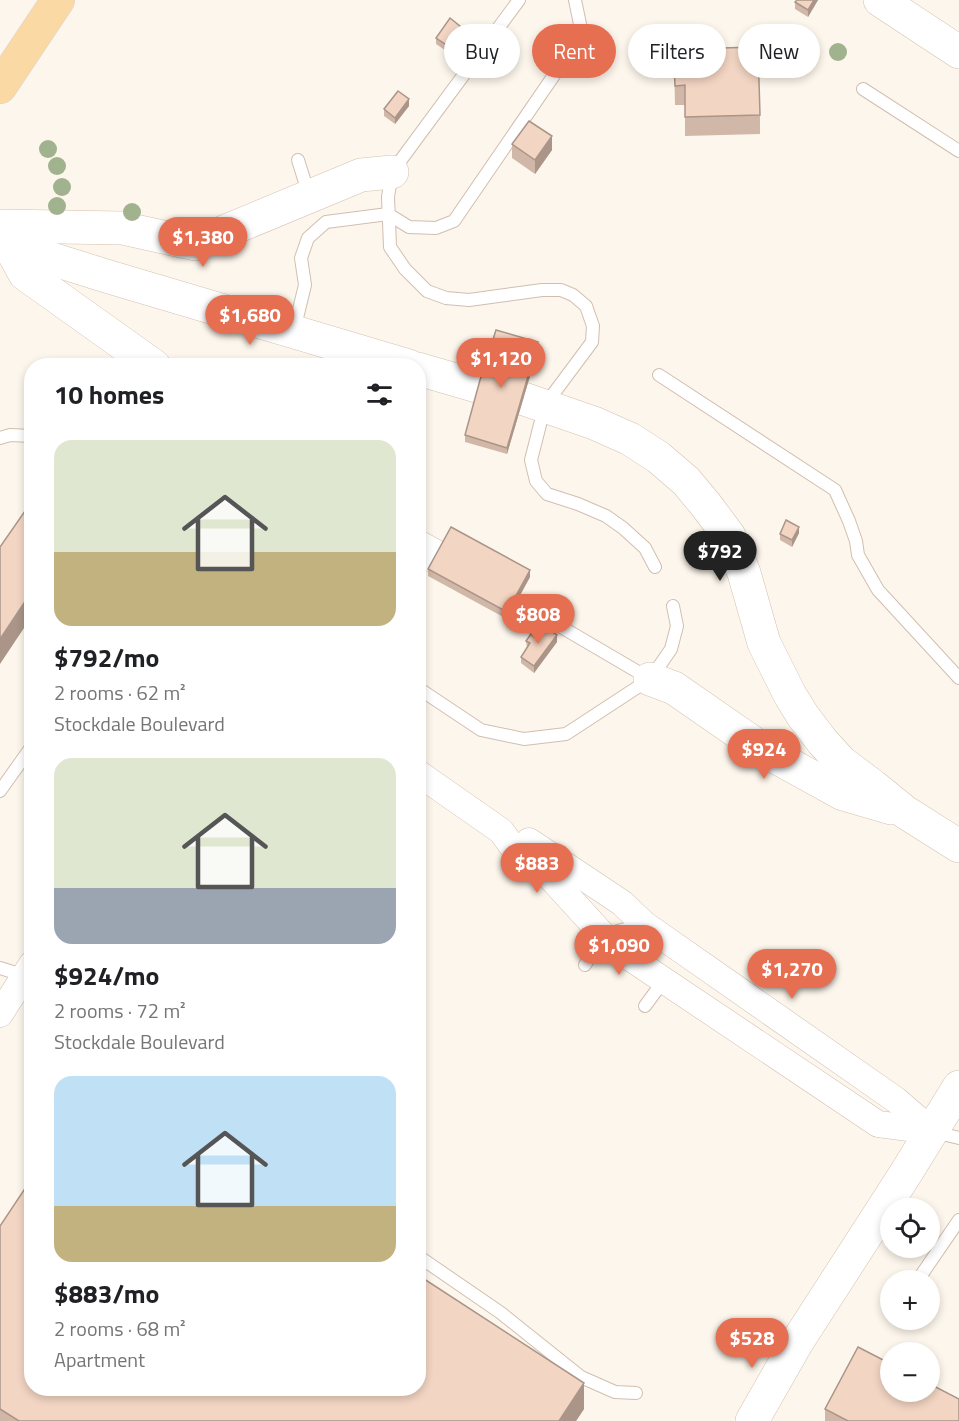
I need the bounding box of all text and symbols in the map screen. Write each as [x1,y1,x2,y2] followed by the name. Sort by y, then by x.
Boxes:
[444,24,520,78] chip: Buy
[532,24,616,78] chip: Rent
[628,24,726,78] chip: Filters
[738,24,820,78] chip: New
[154,217,252,268] pin: $1,380
[172,221,234,252] text: $1,380
[201,295,299,346] pin: $1,680
[219,299,281,330] text: $1,680
[452,338,550,389] pin: $1,120
[470,342,532,373] text: $1,120
[54,375,164,414] text: 10 homes
[363,378,396,411] icon: filters
[171,479,279,587] icon: home
[684,531,756,582] pin: $792
[698,535,742,566] text: $792
[502,594,574,645] pin: $808
[516,598,560,629] text: $808
[54,638,159,677] text: $792/mo
[54,677,186,708] text: 2 rooms · 62 m²
[54,708,225,739] text: Stockdale Boulevard
[728,729,800,780] pin: $924
[742,733,786,764] text: $924
[171,797,279,905] icon: home
[501,843,573,894] pin: $883
[515,847,559,878] text: $883
[570,925,668,976] pin: $1,090
[588,929,650,960] text: $1,090
[743,949,841,1000] pin: $1,270
[761,953,823,984] text: $1,270
[54,956,159,995] text: $924/mo
[54,995,186,1026] text: 2 rooms · 72 m²
[54,1026,225,1057] text: Stockdale Boulevard
[171,1115,279,1223] icon: home
[880,1198,940,1402] map controls
[880,1198,940,1258] button: locate
[880,1270,940,1330] button: +
[54,1274,159,1313] text: $883/mo
[54,1313,186,1344] text: 2 rooms · 68 m²
[716,1318,788,1369] pin: $528
[730,1322,774,1353] text: $528
[880,1342,940,1402] button: −
[54,1344,145,1375] text: Apartment

